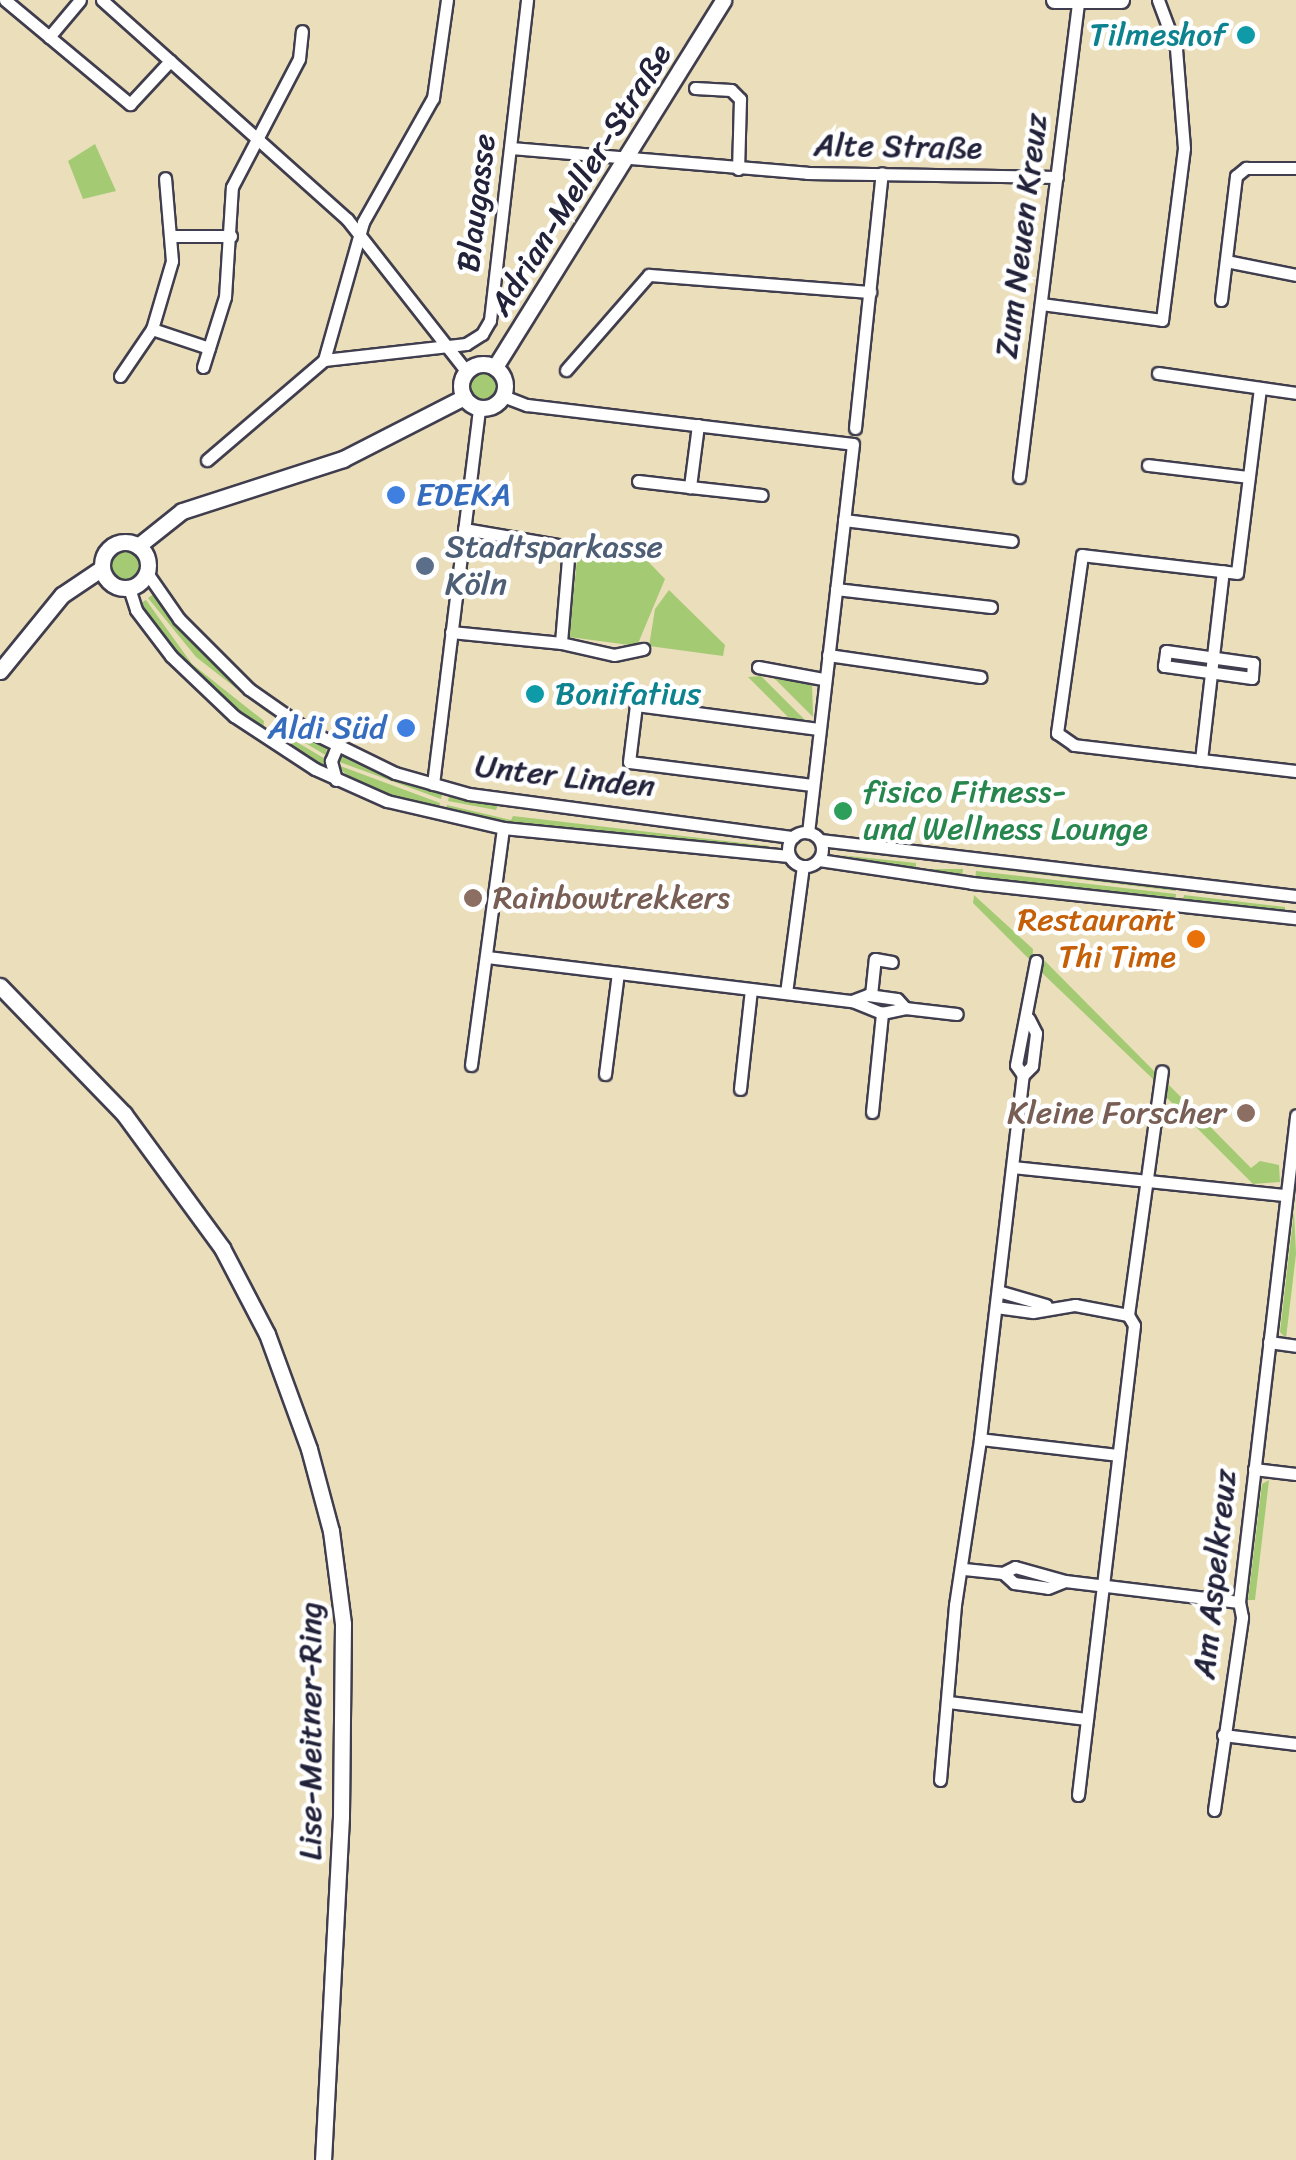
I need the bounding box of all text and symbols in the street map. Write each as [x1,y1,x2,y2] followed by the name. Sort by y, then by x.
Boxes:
[1090,16,1226,54] place label: Tilmeshof
[1235,24,1257,46] marker: Tilmeshof
[482,37,680,323] street label: Adrian-Meller-Straße
[988,112,1056,360] street label: Zum Neuen Kreuz
[812,126,984,168] street label: Alte Straße
[449,132,505,274] street label: Blaugasse
[416,476,511,514] place label: EDEKA
[385,484,407,506] marker: EDEKA
[445,529,663,604] place label: Stadtsparkasse Köln
[414,555,436,577] marker: Stadtsparkasse Köln
[555,675,701,713] place label: Bonifatius
[524,683,546,705] marker: Bonifatius
[268,709,386,747] place label: Aldi Süd
[395,717,417,739] marker: Aldi Süd
[472,747,658,807] street label: Unter Linden
[863,774,1151,849] place label: fisico Fitness- und Wellness Lounge
[832,800,854,822] marker: fisico Fitness- und Wellness Lounge
[493,879,730,917] place label: Rainbowtrekkers
[462,887,484,909] marker: Rainbowtrekkers
[1018,902,1176,977] place label: Restaurant Thi Time
[1185,928,1207,950] marker: Restaurant Thi Time
[1007,1094,1226,1132] place label: Kleine Forscher
[1235,1102,1257,1124] marker: Kleine Forscher
[1185,1467,1245,1681] street label: Am Aspelkreuz
[292,1602,330,1860] street label: Lise-Meitner-Ring

